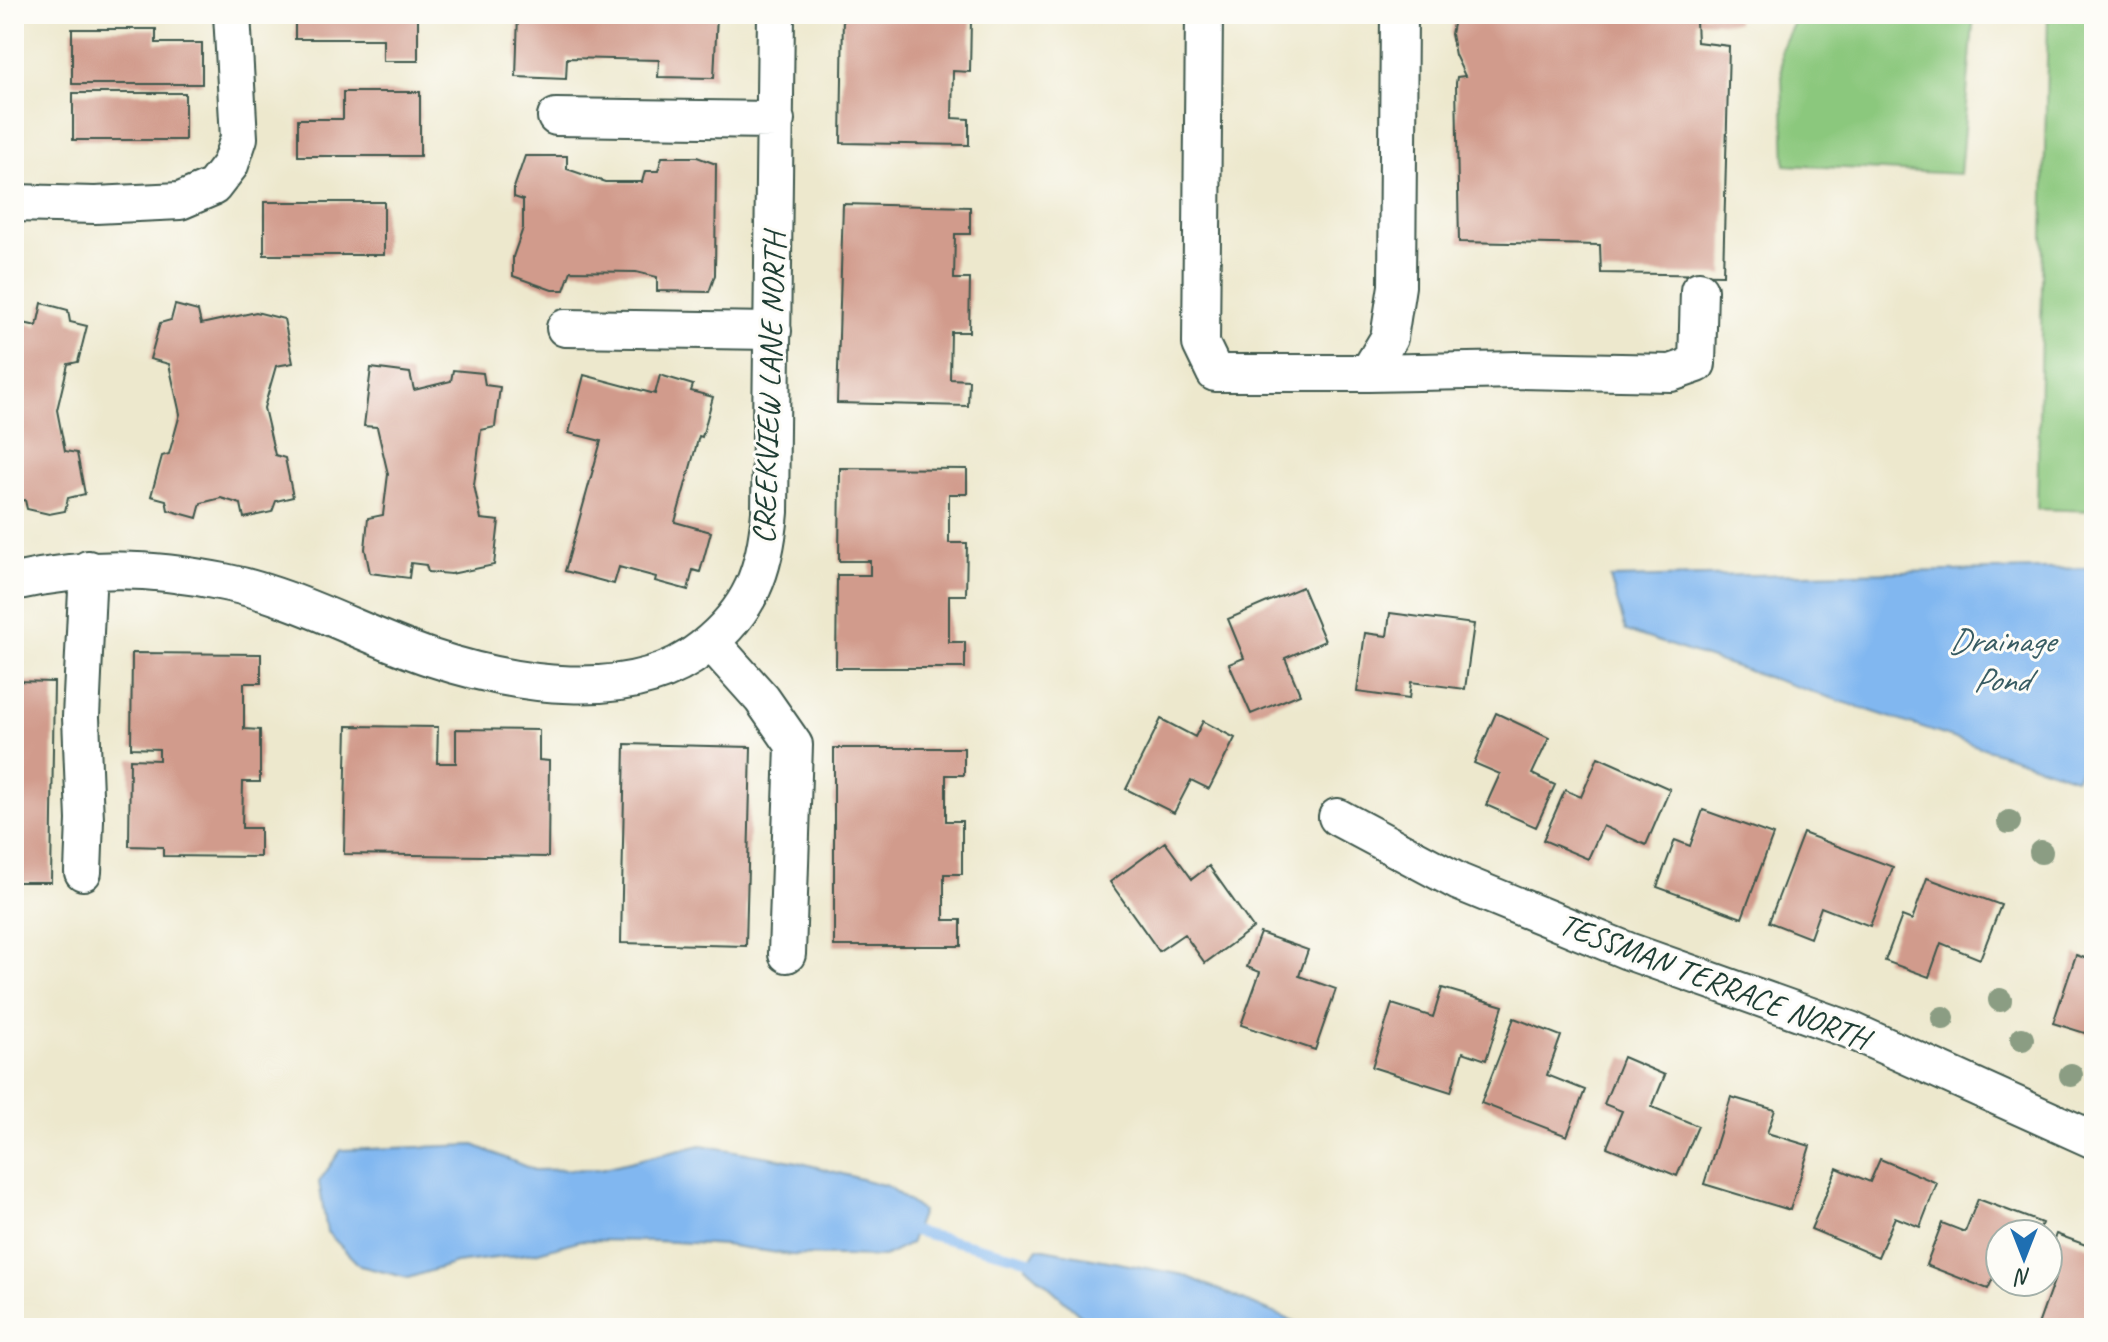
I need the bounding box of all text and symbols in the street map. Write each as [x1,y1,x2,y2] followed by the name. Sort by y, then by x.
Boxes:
[743,227,795,544] street label: CREEKVIEW LANE NORTH
[1948,619,2059,701] water label: Drainage Pond
[1554,903,1879,1061] street label: TESSMAN TERRACE NORTH
[1984,1218,2064,1298] north arrow
[2014,1263,2031,1291] text: N

